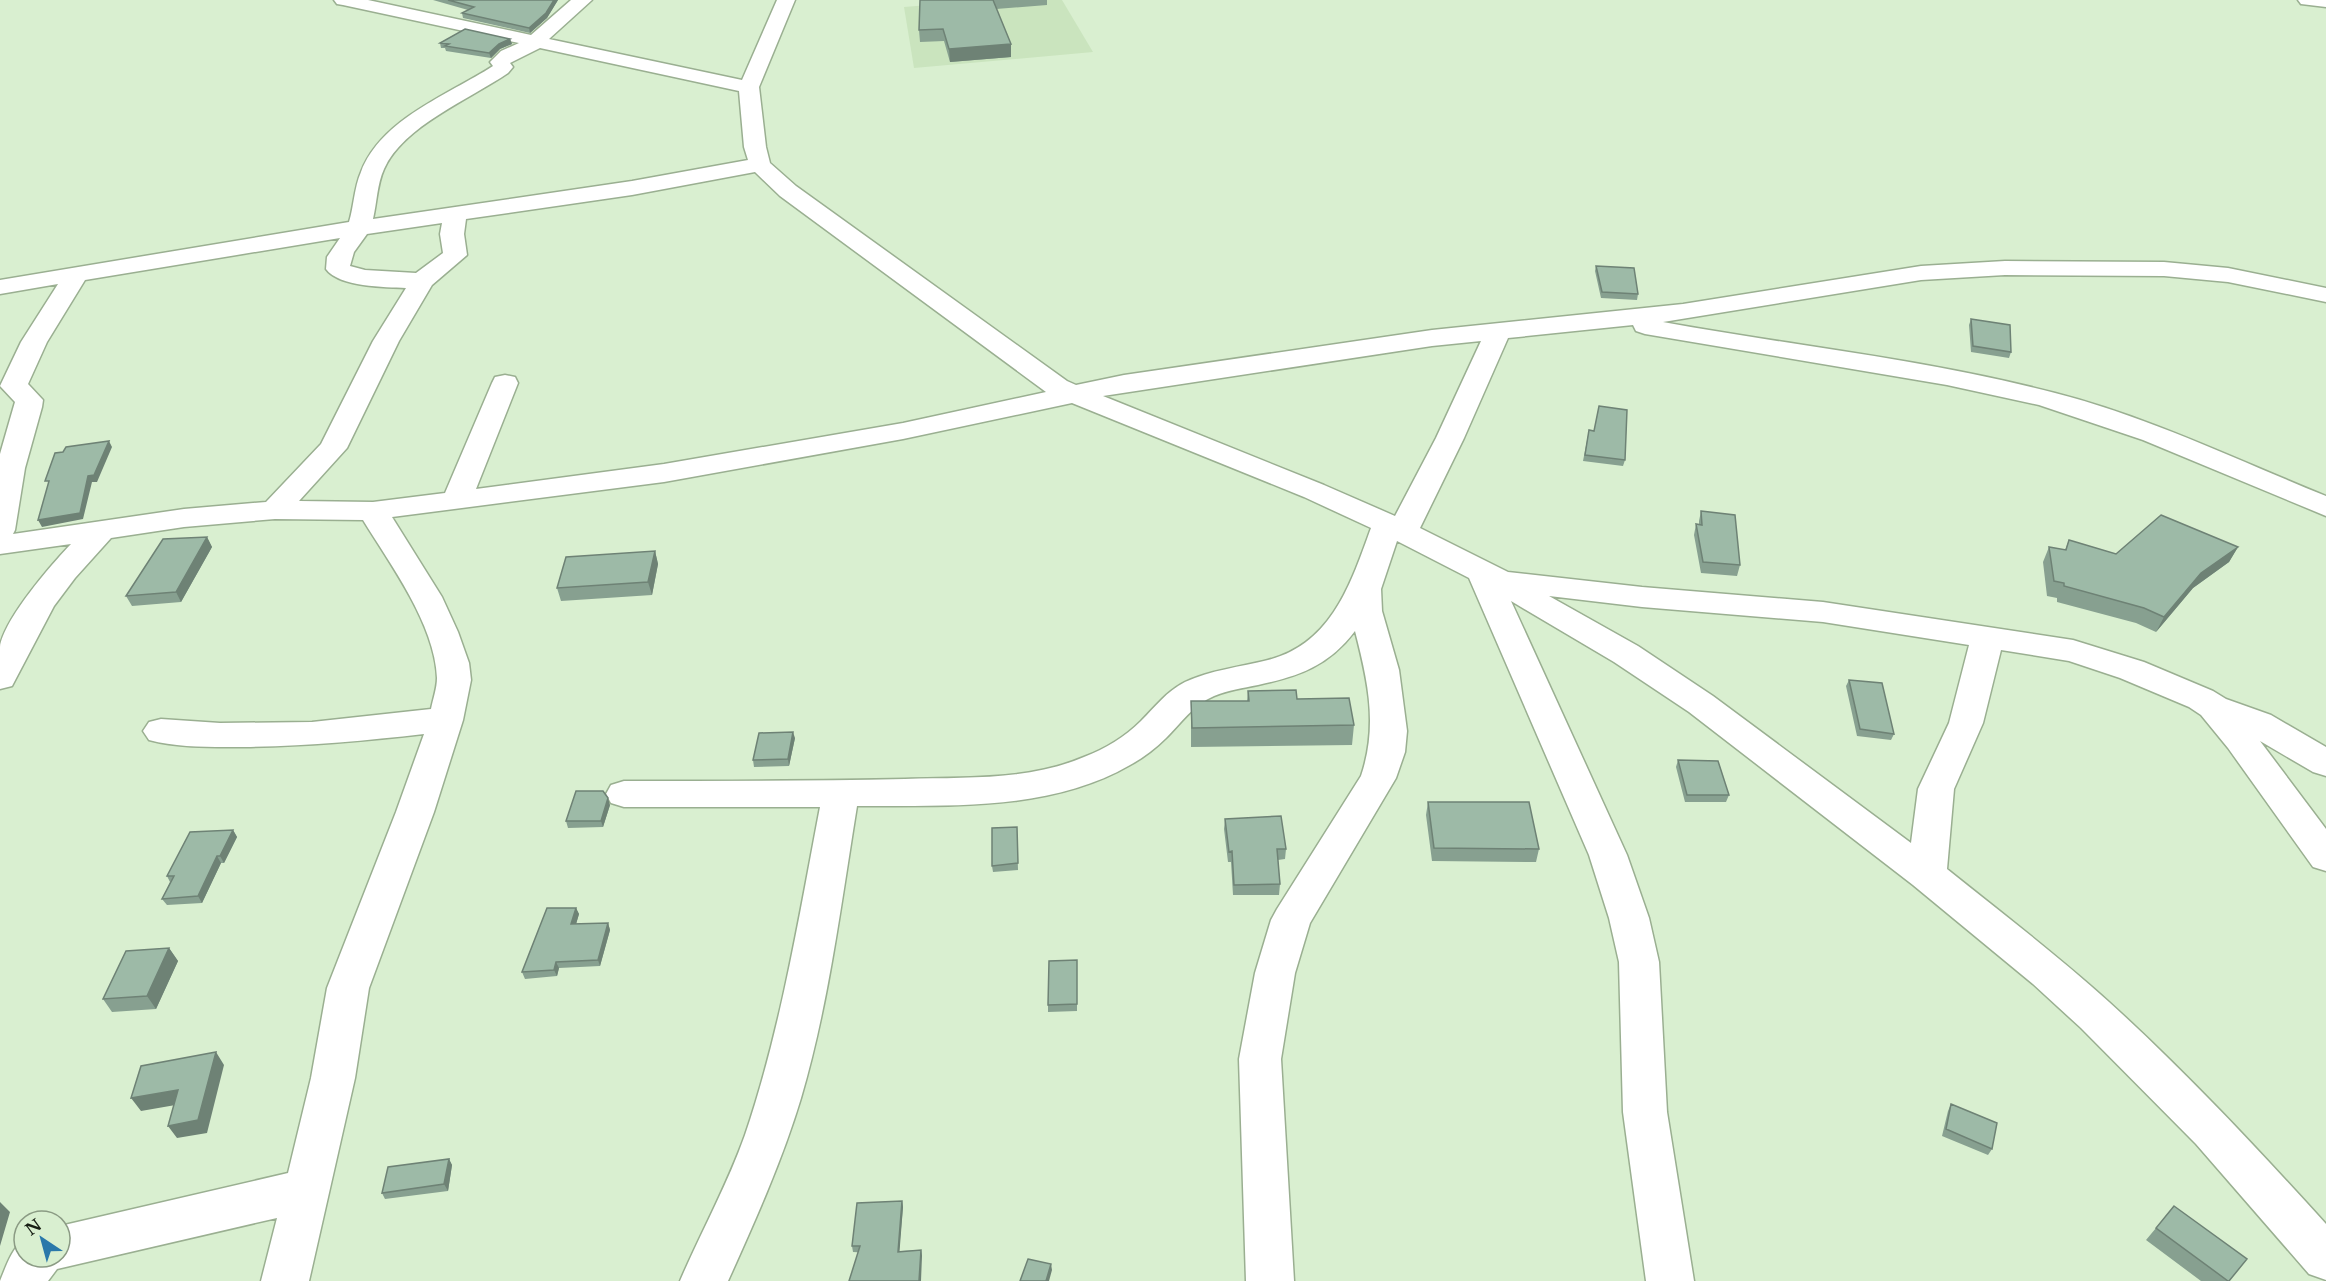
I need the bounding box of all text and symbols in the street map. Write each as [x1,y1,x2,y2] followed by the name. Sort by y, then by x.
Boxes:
[12,1209,72,1269] north arrow
[21,1214,45,1239] text: N

